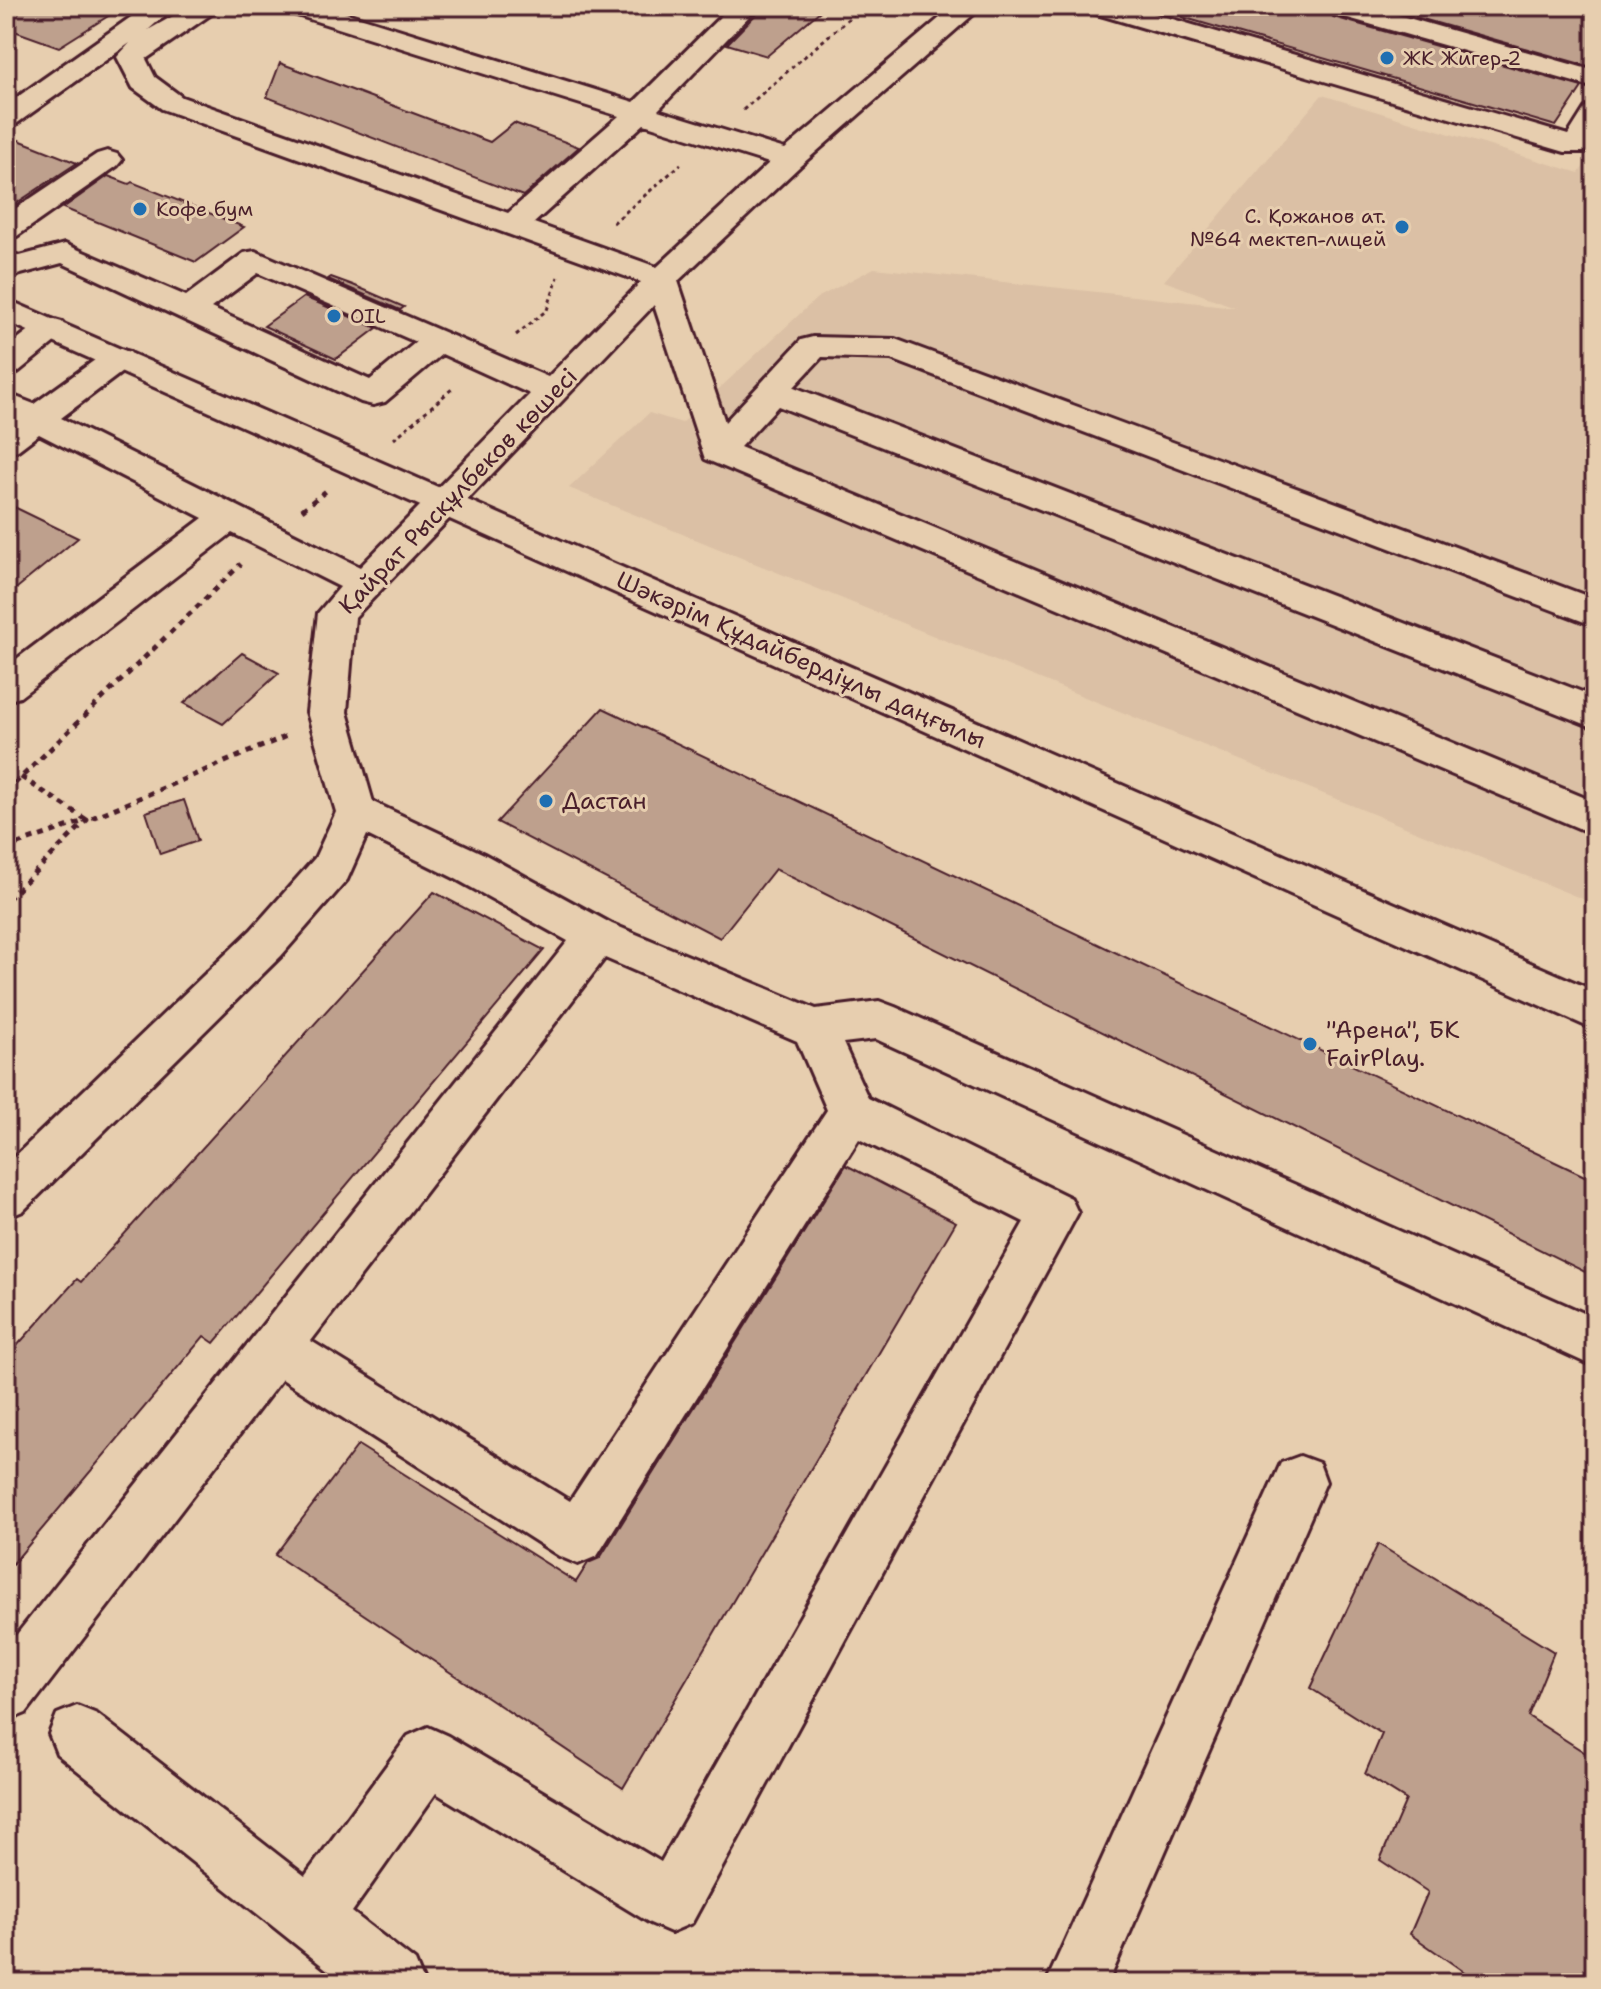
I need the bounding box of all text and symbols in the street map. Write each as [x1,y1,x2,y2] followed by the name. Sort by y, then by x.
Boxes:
[1403,45,1521,71] place label: ЖК Жигер-2
[1378,49,1396,67] marker: ЖК Жигер-2
[156,196,253,222] place label: Кофе бум
[131,200,149,218] marker: Кофе бум
[1190,203,1386,252] place label: С. Қожанов ат. №64 мектеп-лицей
[1393,218,1411,236] marker: С. Қожанов ат. №64 мектеп-лицей
[350,303,386,329] place label: OIL
[325,307,343,325] marker: OIL
[332,361,584,621] street label: Қайрат Рысқұлбеков көшесі
[611,564,991,756] street label: Шәкәрім Құдайбердіұлы даңғылы
[562,785,647,817] place label: Дастан
[537,792,555,810] marker: Дастан
[1326,1014,1460,1074] place label: "Арена", БК FairPlay.
[1301,1035,1319,1053] marker: "Арена", БК FairPlay.

